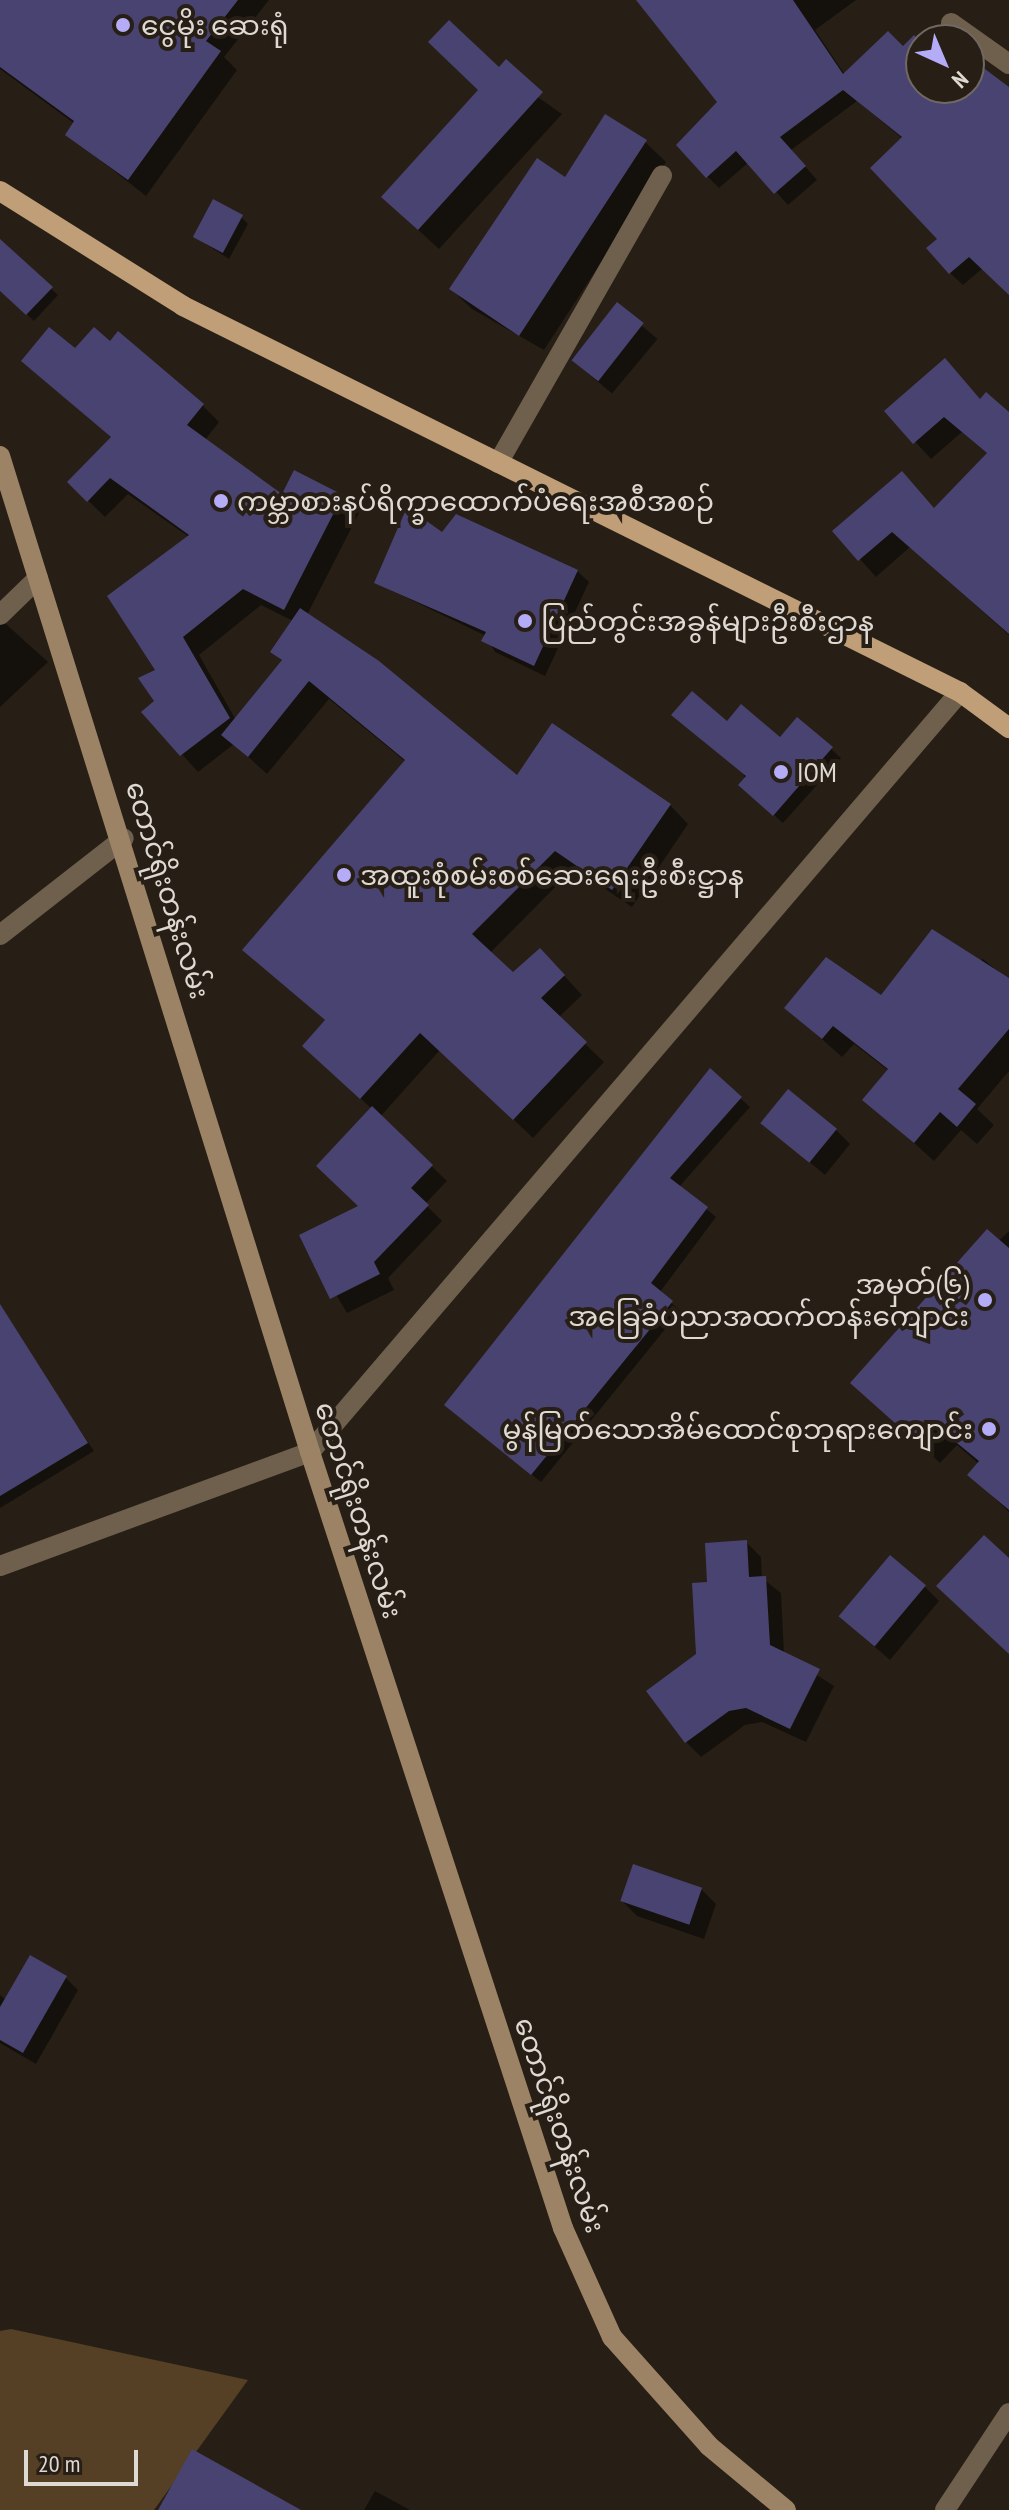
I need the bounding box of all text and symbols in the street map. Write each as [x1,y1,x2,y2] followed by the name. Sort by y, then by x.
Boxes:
[141,8,289,42] place label: ငွေမိုး ဆေးရုံ
[112,14,134,36] marker: ငွေမိုး ဆေးရုံ
[905,24,985,104] north arrow
[946,66,974,94] text: N
[237,484,714,518] place label: ကမ္ဘာစားနပ်ရိက္ခာထောက်ပံရေးအစီအစဉ်
[212,492,230,510] marker: ကမ္ဘာစားနပ်ရိက္ခာထောက်ပံရေးအစီအစဉ်
[541,604,874,638] place label: ပြည်တွင်းအခွန်များဦးစီးဌာန
[516,612,534,630] marker: ပြည်တွင်းအခွန်များဦးစီးဌာန
[797,755,837,789] place label: IOM
[772,763,790,781] marker: IOM
[119,777,217,1003] street label: တောင်ရိုးတန်းလမ်း
[360,858,744,892] place label: အထူးစုံစမ်းစစ်ဆေးရေးဦးစီးဋ္ဌာန
[335,866,353,884] marker: အထူးစုံစမ်းစစ်ဆေးရေးဦးစီးဋ္ဌာန
[568,1267,969,1333] place label: အမှတ်(၆) အခြေခံပညာအထက်တန်းကျောင်း
[976,1291,994,1309] marker: အမှတ်(၆) အခြေခံပညာအထက်တန်းကျောင်း
[308,1397,410,1623] street label: တောင်ရိုးတန်းလမ်း
[502,1412,973,1446] place label: မွန်မြတ်သောအိမ်ထောင်စုဘုရားကျောင်း
[980,1420,998,1438] marker: မွန်မြတ်သောအိမ်ထောင်စုဘုရားကျောင်း
[507,2013,613,2237] street label: တောင်ရိုးတန်းလမ်း
[28,2434,142,2484] scale bar
[38,2448,80,2479] text: 20 m

